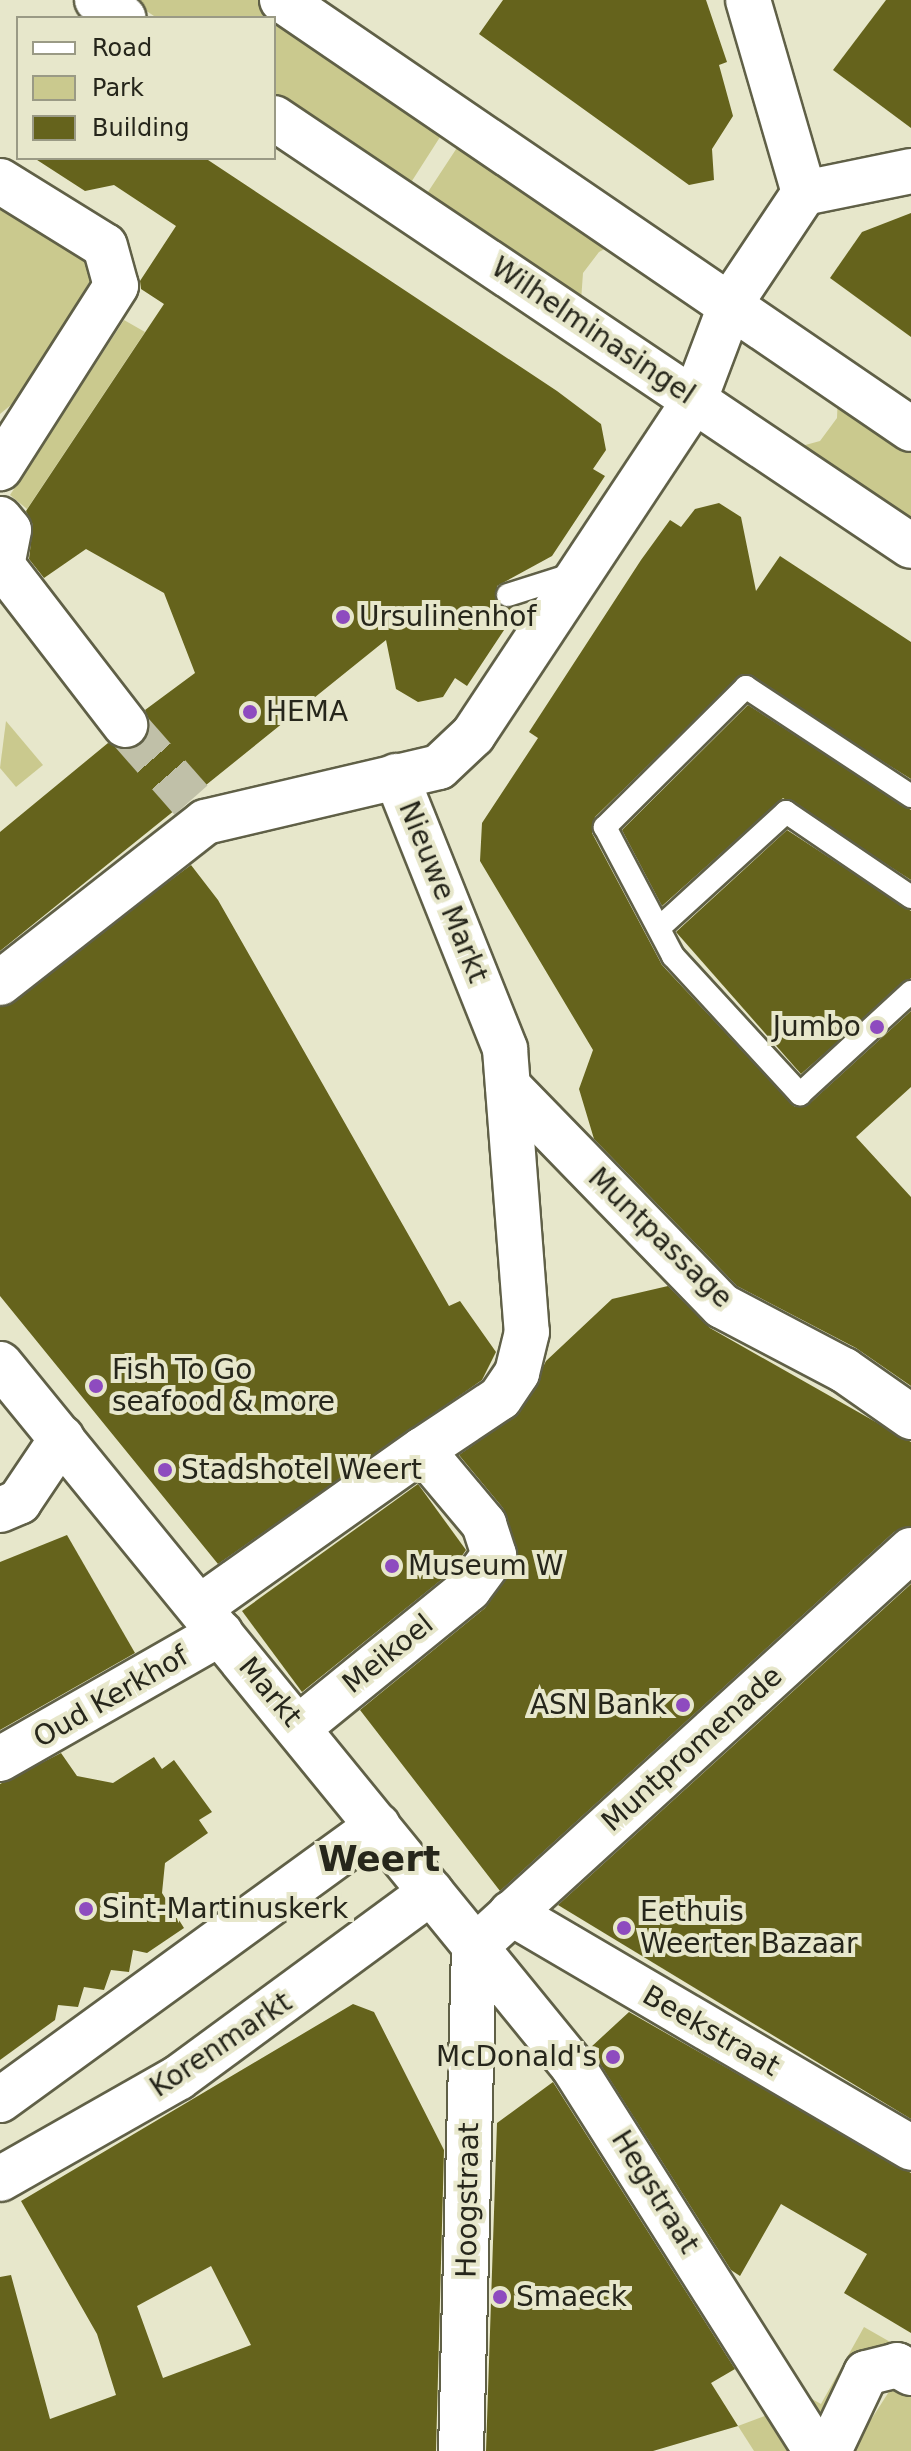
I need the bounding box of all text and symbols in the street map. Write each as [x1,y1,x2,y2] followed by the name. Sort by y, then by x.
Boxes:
[16,16,276,160] legend
[92,34,152,62] text: Road
[92,74,144,102] text: Park
[92,114,189,142] text: Building
[485,250,701,412] street label: Wilhelminasingel
[359,600,536,634] place label: Ursulinenhof
[334,608,352,626] marker: Ursulinenhof
[266,695,348,729] place label: HEMA
[241,703,259,721] marker: HEMA
[391,796,495,988] street label: Nieuwe Markt
[773,1010,861,1044] place label: Jumbo
[868,1018,886,1036] marker: Jumbo
[581,1161,739,1315] street label: Muntpassage
[112,1353,335,1419] place label: Fish To Go seafood & more
[87,1377,105,1395] marker: Fish To Go seafood & more
[181,1453,422,1487] place label: Stadshotel Weert
[156,1461,174,1479] marker: Stadshotel Weert
[408,1549,563,1583] place label: Museum W
[383,1557,401,1575] marker: Museum W
[336,1607,440,1701] street label: Meikoel
[28,1639,194,1755] street label: Oud Kerkhof
[231,1651,309,1733] street label: Markt
[595,1659,789,1839] street label: Muntpromenade
[530,1688,667,1722] place label: ASN Bank
[674,1696,692,1714] marker: ASN Bank
[318,1837,440,1881] district label: Weert
[102,1892,348,1926] place label: Sint-Martinuskerk
[640,1895,858,1961] place label: Eethuis Weerter Bazaar
[77,1900,95,1918] marker: Sint-Martinuskerk
[615,1919,633,1937] marker: Eethuis Weerter Bazaar
[637,1978,785,2084] street label: Beekstraat
[144,1985,298,2105] street label: Korenmarkt
[436,2040,597,2074] place label: McDonald's
[604,2048,622,2066] marker: McDonald's
[450,2122,486,2278] street label: Hoogstraat
[604,2124,706,2260] street label: Hegstraat
[516,2280,627,2314] place label: Smaeck
[491,2288,509,2306] marker: Smaeck

